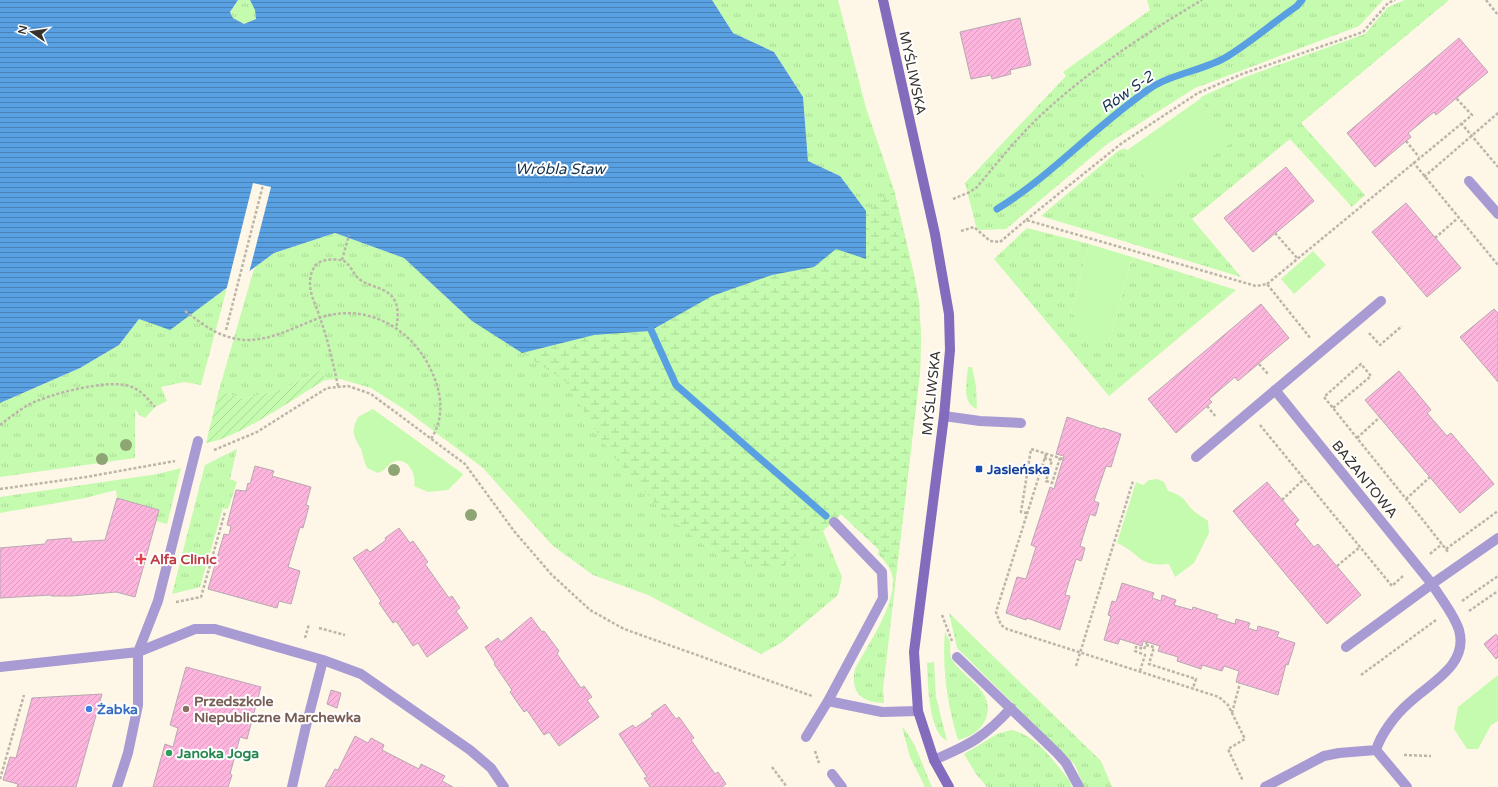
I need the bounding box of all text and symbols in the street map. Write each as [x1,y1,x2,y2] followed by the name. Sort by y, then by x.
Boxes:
[12,12,52,52] north arrow
[15,24,30,36] text: N
[895,30,930,117] street label: MYŚLIWSKA
[1097,66,1158,117] water label: Rów S-2
[515,160,607,178] water label: Wróbla Staw
[919,350,944,436] street label: MYŚLIWSKA
[1328,437,1401,522] street label: BAŻANTOWA
[986,461,1050,478] place label: Jasieńska
[974,464,984,474] marker: Jasieńska
[150,551,217,568] place label: Alfa Clinic
[135,553,147,565] marker: Alfa Clinic
[194,693,361,726] place label: Przedszkole Niepubliczne Marchewka
[97,701,138,718] place label: Żabka
[84,704,94,714] marker: Żabka
[181,704,191,714] marker: Przedszkole Niepubliczne Marchewka
[176,745,259,762] place label: Janoka Joga
[164,748,174,758] marker: Janoka Joga

